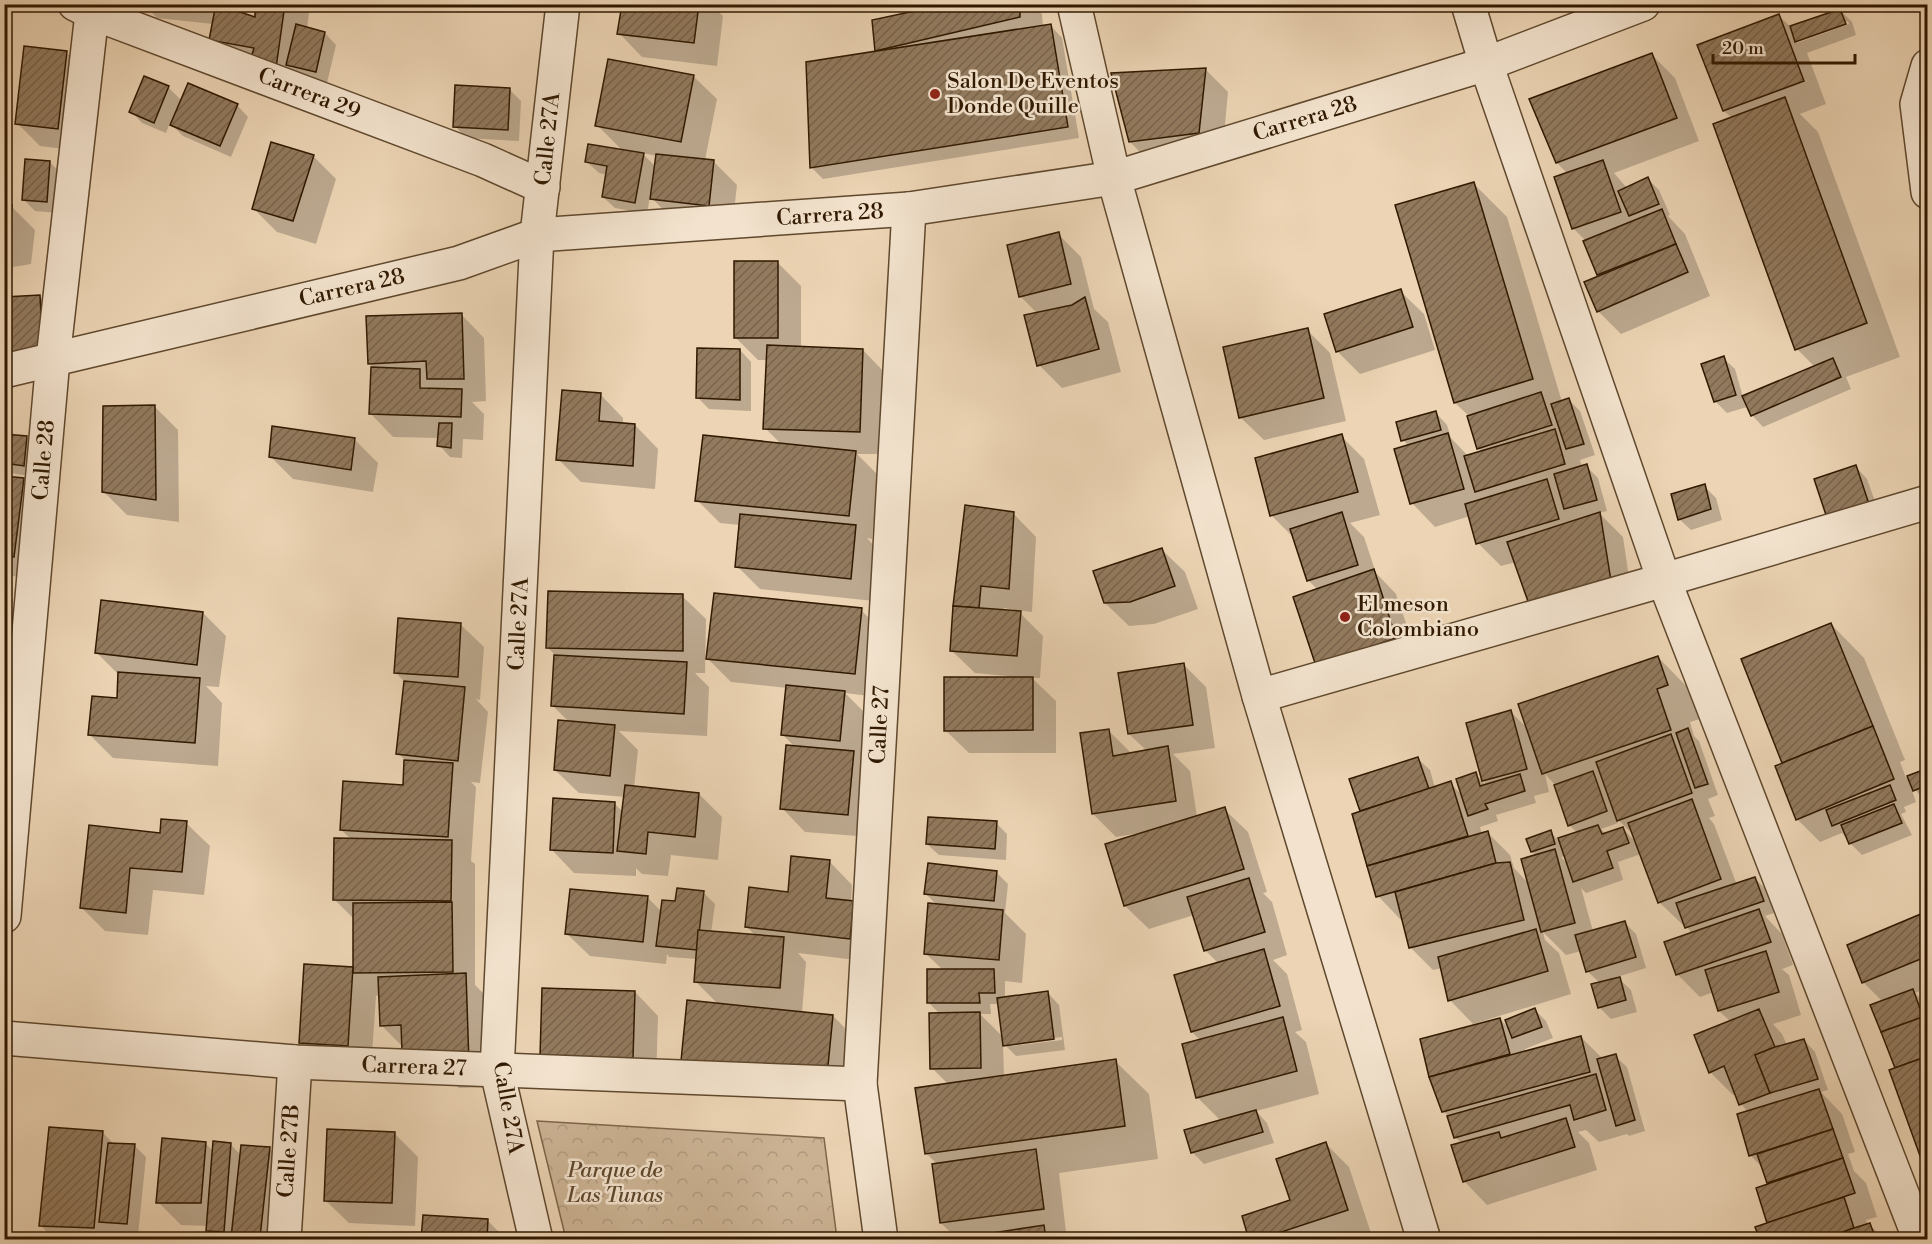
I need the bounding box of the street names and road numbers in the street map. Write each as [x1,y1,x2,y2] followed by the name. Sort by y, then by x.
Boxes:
[254,62,364,126] street label: Carrera 29
[530,90,566,187] street label: Calle 27A
[1250,90,1360,148] street label: Carrera 28
[775,198,885,232] street label: Carrera 28
[296,263,408,313] street label: Carrera 28
[27,419,61,501] street label: Calle 28
[503,576,535,671] street label: Calle 27A
[864,685,896,765] street label: Calle 27
[361,1052,467,1082] street label: Carrera 27
[487,1060,530,1157] street label: Calle 27A
[272,1103,306,1199] street label: Calle 27B

